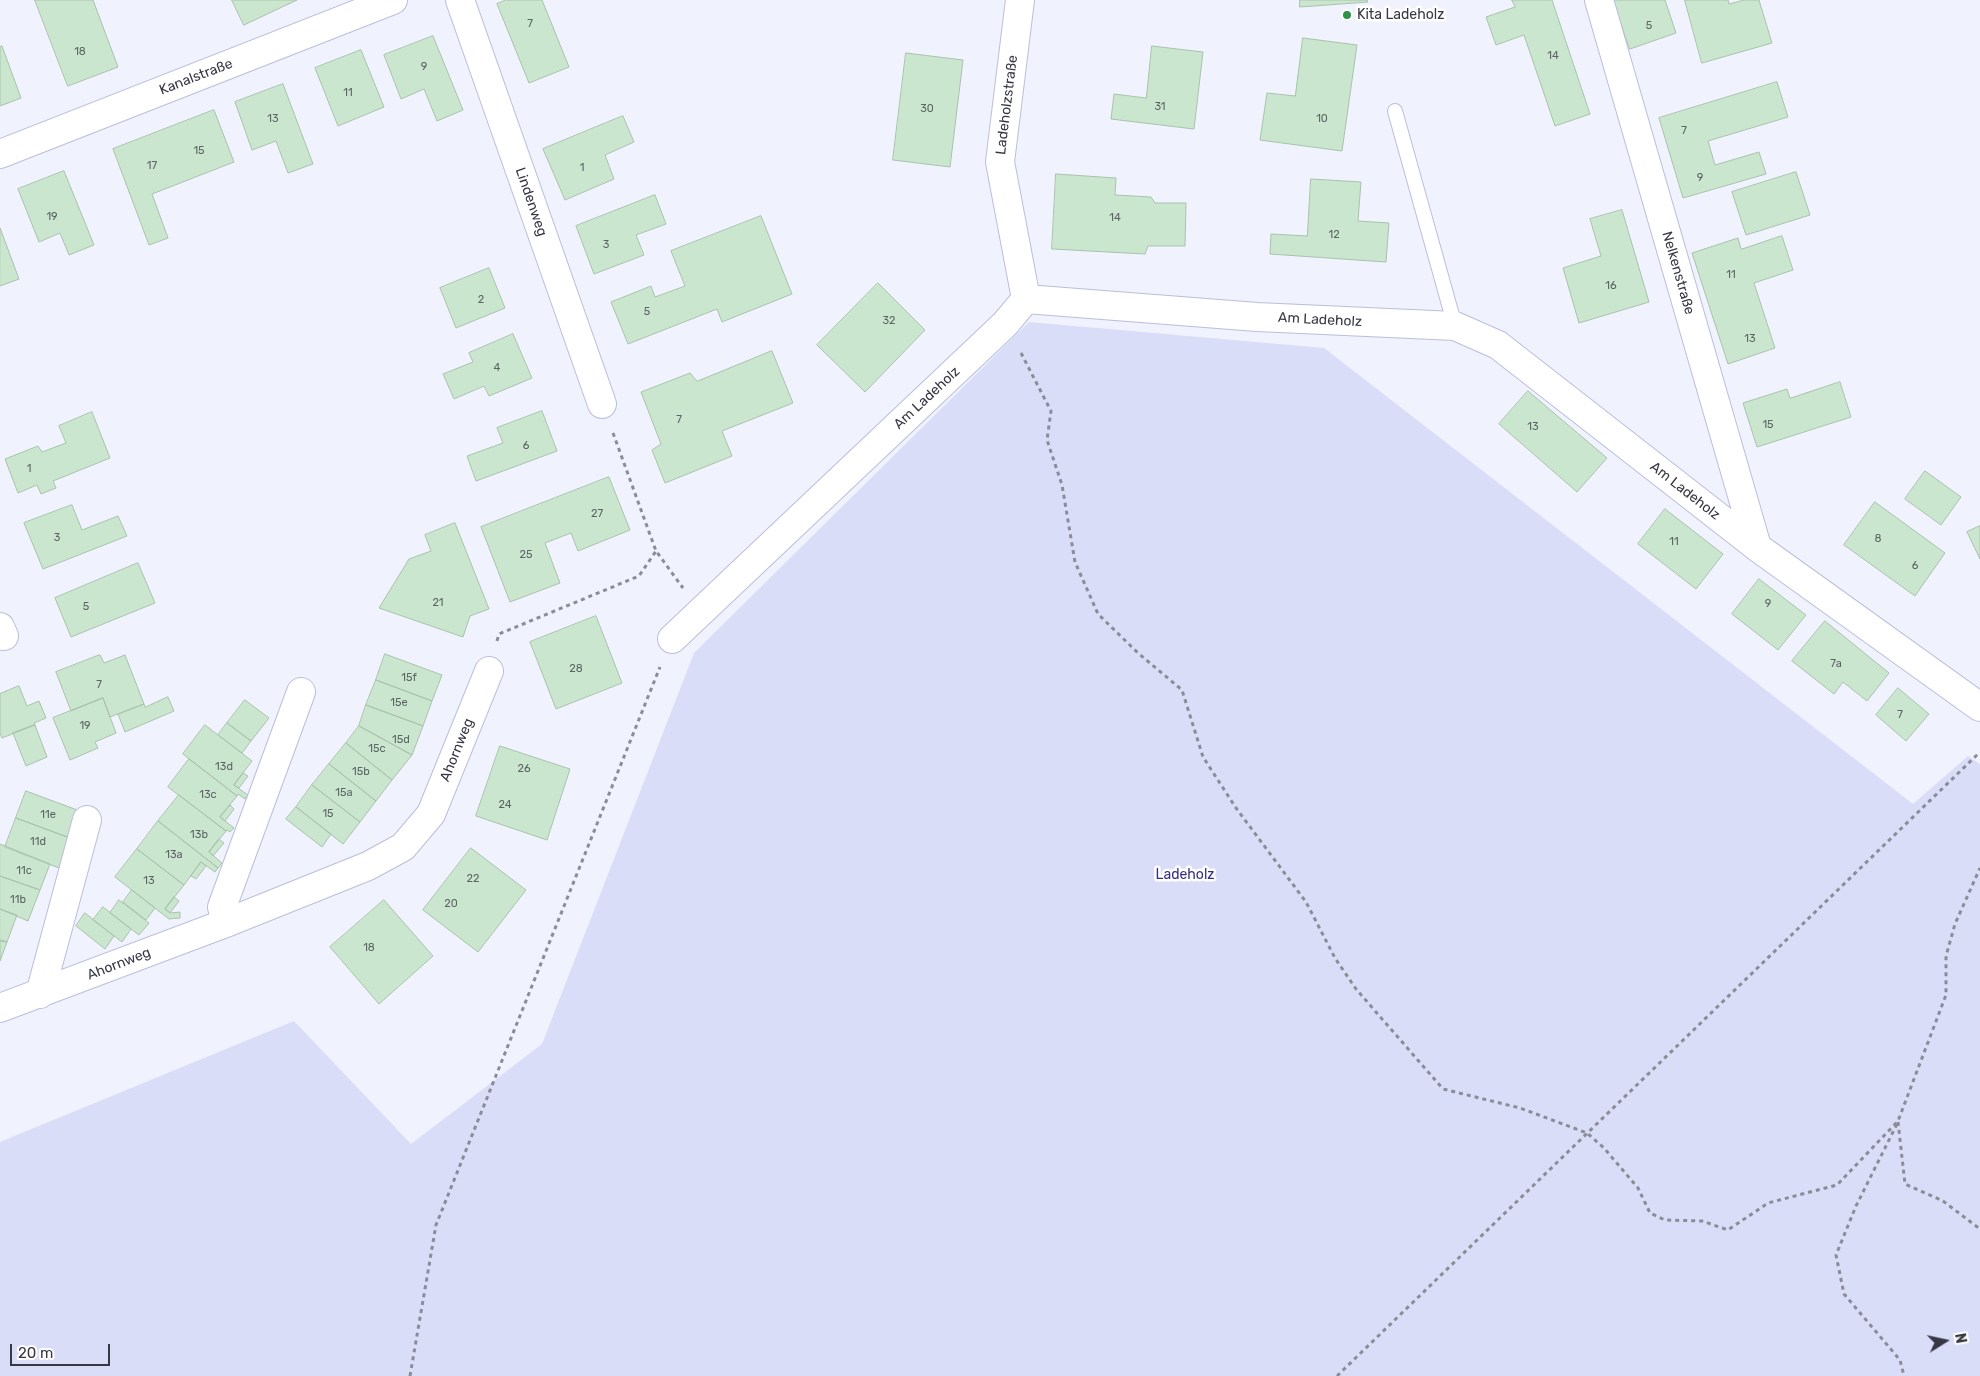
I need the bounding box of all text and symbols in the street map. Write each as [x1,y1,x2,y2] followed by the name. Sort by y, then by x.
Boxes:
[1357,7,1444,23] place label: Kita Ladeholz
[1341,9,1353,21] marker: Kita Ladeholz
[527,17,533,31] house number: 7
[1646,19,1652,33] house number: 5
[74,45,86,59] house number: 18
[1547,49,1559,63] house number: 14
[993,54,1021,156] street label: Ladeholzstraße
[157,55,235,99] street label: Kanalstraße
[421,60,427,74] house number: 9
[343,86,353,100] house number: 11
[1154,100,1166,114] house number: 31
[920,102,934,116] house number: 30
[267,112,279,126] house number: 13
[1316,112,1328,126] house number: 10
[1681,124,1687,138] house number: 7
[193,144,205,158] house number: 15
[147,159,157,173] house number: 17
[580,161,584,175] house number: 1
[511,165,551,239] street label: Lindenweg
[1697,171,1703,185] house number: 9
[46,210,58,224] house number: 19
[1109,211,1121,225] house number: 14
[1328,228,1340,242] house number: 12
[1658,229,1698,317] street label: Nelkenstraße
[603,238,609,252] house number: 3
[1726,268,1736,282] house number: 11
[1605,279,1617,293] house number: 16
[478,293,484,307] house number: 2
[644,305,650,319] house number: 5
[1278,309,1362,331] street label: Am Ladeholz
[882,314,896,328] house number: 32
[1744,332,1756,346] house number: 13
[494,361,500,375] house number: 4
[891,363,963,433] street label: Am Ladeholz
[676,413,682,427] house number: 7
[1762,418,1774,432] house number: 15
[1527,420,1539,434] house number: 13
[523,439,529,453] house number: 6
[1647,458,1723,524] street label: Am Ladeholz
[27,462,31,476] house number: 1
[591,507,603,521] house number: 27
[54,531,60,545] house number: 3
[1875,532,1881,546] house number: 8
[1669,535,1679,549] house number: 11
[520,548,532,562] house number: 25
[1912,559,1918,573] house number: 6
[432,596,444,610] house number: 21
[1765,597,1771,611] house number: 9
[83,600,89,614] house number: 5
[1830,657,1842,671] house number: 7a
[569,662,583,676] house number: 28
[401,671,417,685] house number: 15f
[96,678,102,692] house number: 7
[390,696,408,710] house number: 15e
[1897,708,1903,722] house number: 7
[437,716,477,784] street label: Ahornweg
[79,719,91,733] house number: 19
[392,733,410,747] house number: 15d
[368,742,386,756] house number: 15c
[215,760,233,774] house number: 13d
[517,762,531,776] house number: 26
[352,765,370,779] house number: 15b
[335,786,353,800] house number: 15a
[199,788,217,802] house number: 13c
[498,798,512,812] house number: 24
[322,807,334,821] house number: 15
[40,808,56,822] house number: 11e
[190,828,208,842] house number: 13b
[30,835,46,849] house number: 11d
[165,848,183,862] house number: 13a
[16,864,32,878] house number: 11c
[1156,867,1214,883] park label: Ladeholz
[467,872,479,886] house number: 22
[143,874,155,888] house number: 13
[10,893,26,907] house number: 11b
[444,897,458,911] house number: 20
[363,941,375,955] house number: 18
[85,944,153,984] street label: Ahornweg
[1920,1316,1970,1366] north arrow
[1951,1332,1970,1345] text: N
[12,1334,112,1366] scale bar
[18,1344,53,1362] text: 20 m

